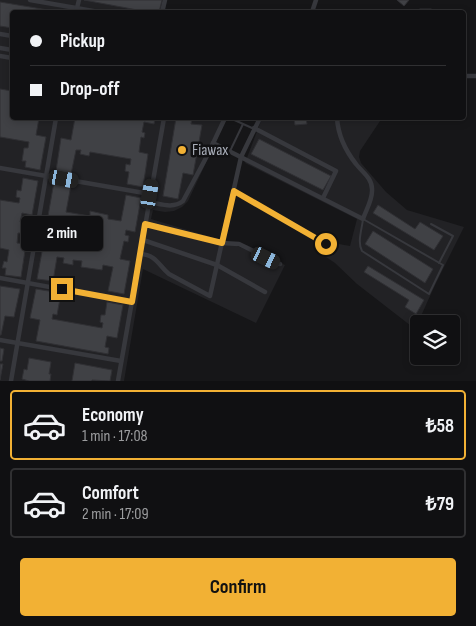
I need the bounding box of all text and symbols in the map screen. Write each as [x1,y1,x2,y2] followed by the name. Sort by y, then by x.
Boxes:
[60,30,105,53] text: Pickup
[60,78,120,101] text: Drop-off
[192,141,228,160] place label: Fiawax
[176,144,188,156] marker: Fiawax
[47,169,80,189] car
[140,178,159,210] car
[21,216,103,252] callout: 2 min
[47,224,77,243] text: 2 min
[315,233,337,255] route start
[249,245,282,271] car
[51,278,73,300] route end
[410,315,460,365] map controls
[410,315,460,365] button: layers
[22,403,67,448] icon: car
[82,404,144,427] text: Economy
[426,415,454,438] text: ₺58
[82,427,148,446] text: 1 min · 17:08
[22,481,67,526] icon: car
[82,482,139,505] text: Comfort
[426,493,454,516] text: ₺79
[82,505,149,524] text: 2 min · 17:09
[20,558,456,616] button: Confirm

